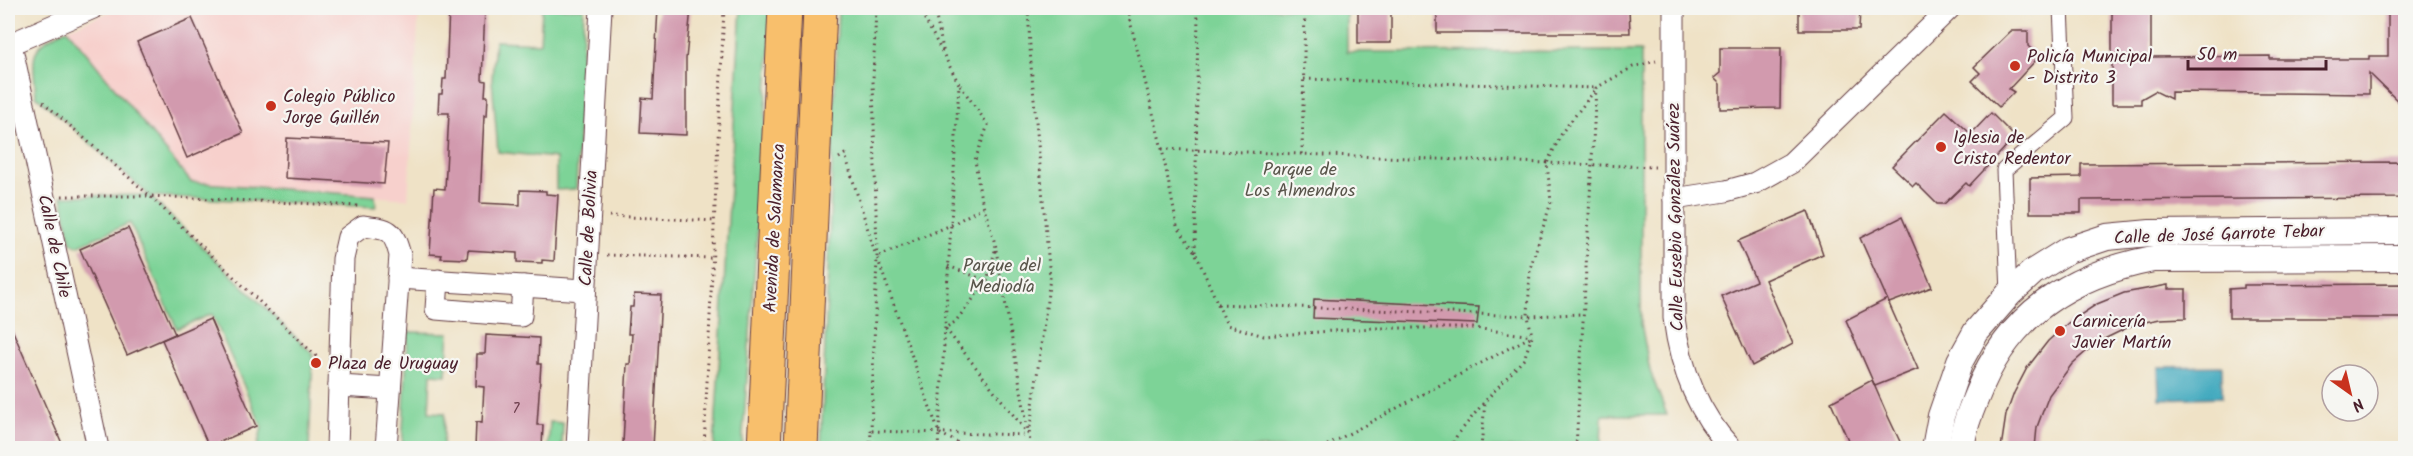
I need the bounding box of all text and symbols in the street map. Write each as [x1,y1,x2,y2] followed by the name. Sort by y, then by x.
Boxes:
[2188,33,2326,71] scale bar
[2197,41,2237,70] text: 50 m
[2027,43,2153,93] place label: Policía Municipal - Distrito 3
[2008,59,2022,73] marker: Policía Municipal - Distrito 3
[283,83,395,133] place label: Colegio Público Jorge Guillén
[264,99,278,113] marker: Colegio Público Jorge Guillén
[1660,102,1693,332] street label: Calle Eusebio González Suárez
[1953,124,2071,174] place label: Iglesia de Cristo Redentor
[1934,140,1948,154] marker: Iglesia de Cristo Redentor
[757,143,794,313] street label: Avenida de Salamanca
[1244,156,1356,206] park label: Parque de Los Almendros
[572,169,607,287] street label: Calle de Bolivia
[28,192,79,301] street label: Calle de Chile
[2113,217,2326,254] street label: Calle de José Garrote Tebar
[963,252,1042,302] park label: Parque del Mediodía
[2072,308,2171,358] place label: Carnicería Javier Martín
[2053,324,2067,338] marker: Carnicería Javier Martín
[328,350,459,379] place label: Plaza de Uruguay
[309,356,323,370] marker: Plaza de Uruguay
[2320,363,2380,423] north arrow
[2346,391,2369,417] text: N
[513,397,521,421] house number: 7

